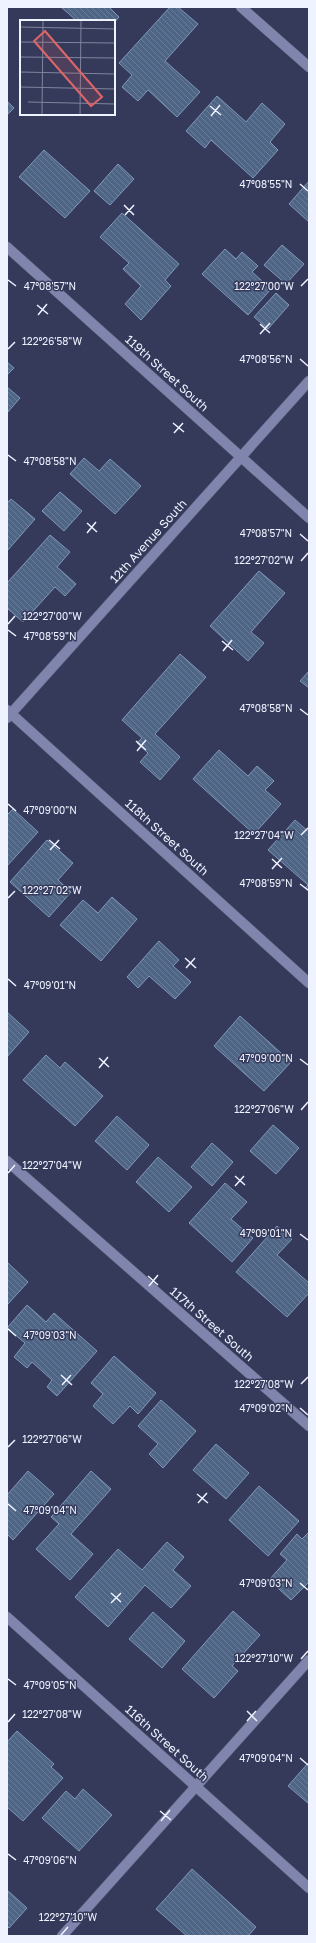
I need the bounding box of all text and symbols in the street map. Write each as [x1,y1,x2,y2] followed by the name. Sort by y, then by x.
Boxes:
[20,20,115,115] inset map
[240,178,292,190] text: 47°08'55"N
[24,280,76,292] text: 47°08'57"N
[234,280,294,292] text: 122°27'00"W
[122,332,212,414] street label: 119th Street South
[22,335,82,347] text: 122°26'58"W
[239,353,293,365] text: 47°08'56"N
[23,455,77,467] text: 47°08'58"N
[106,496,190,586] street label: 12th Avenue South
[240,527,292,539] text: 47°08'57"N
[234,554,294,566] text: 122°27'02"W
[22,610,82,622] text: 122°27'00"W
[23,630,77,642] text: 47°08'59"N
[239,702,293,714] text: 47°08'58"N
[122,796,212,878] street label: 118th Street South
[23,804,77,816] text: 47°09'00"N
[234,829,294,841] text: 122°27'04"W
[239,877,293,889] text: 47°08'59"N
[22,884,82,896] text: 122°27'02"W
[24,979,76,991] text: 47°09'01"N
[239,1052,293,1064] text: 47°09'00"N
[234,1103,294,1115] text: 122°27'06"W
[22,1159,82,1171] text: 122°27'04"W
[240,1227,292,1239] text: 47°09'01"N
[167,1284,257,1364] street label: 117th Street South
[23,1329,77,1341] text: 47°09'03"N
[234,1378,294,1390] text: 122°27'08"W
[239,1402,293,1414] text: 47°09'02"N
[22,1433,82,1445] text: 122°27'06"W
[23,1504,77,1516] text: 47°09'04"N
[239,1577,293,1589] text: 47°09'03"N
[235,1652,294,1664] text: 122°27'10"W
[23,1679,77,1691] text: 47°09'05"N
[122,1702,212,1784] street label: 116th Street South
[22,1708,82,1720] text: 122°27'08"W
[239,1752,293,1764] text: 47°09'04"N
[23,1854,77,1866] text: 47°09'06"N
[39,1911,98,1923] text: 122°27'10"W

